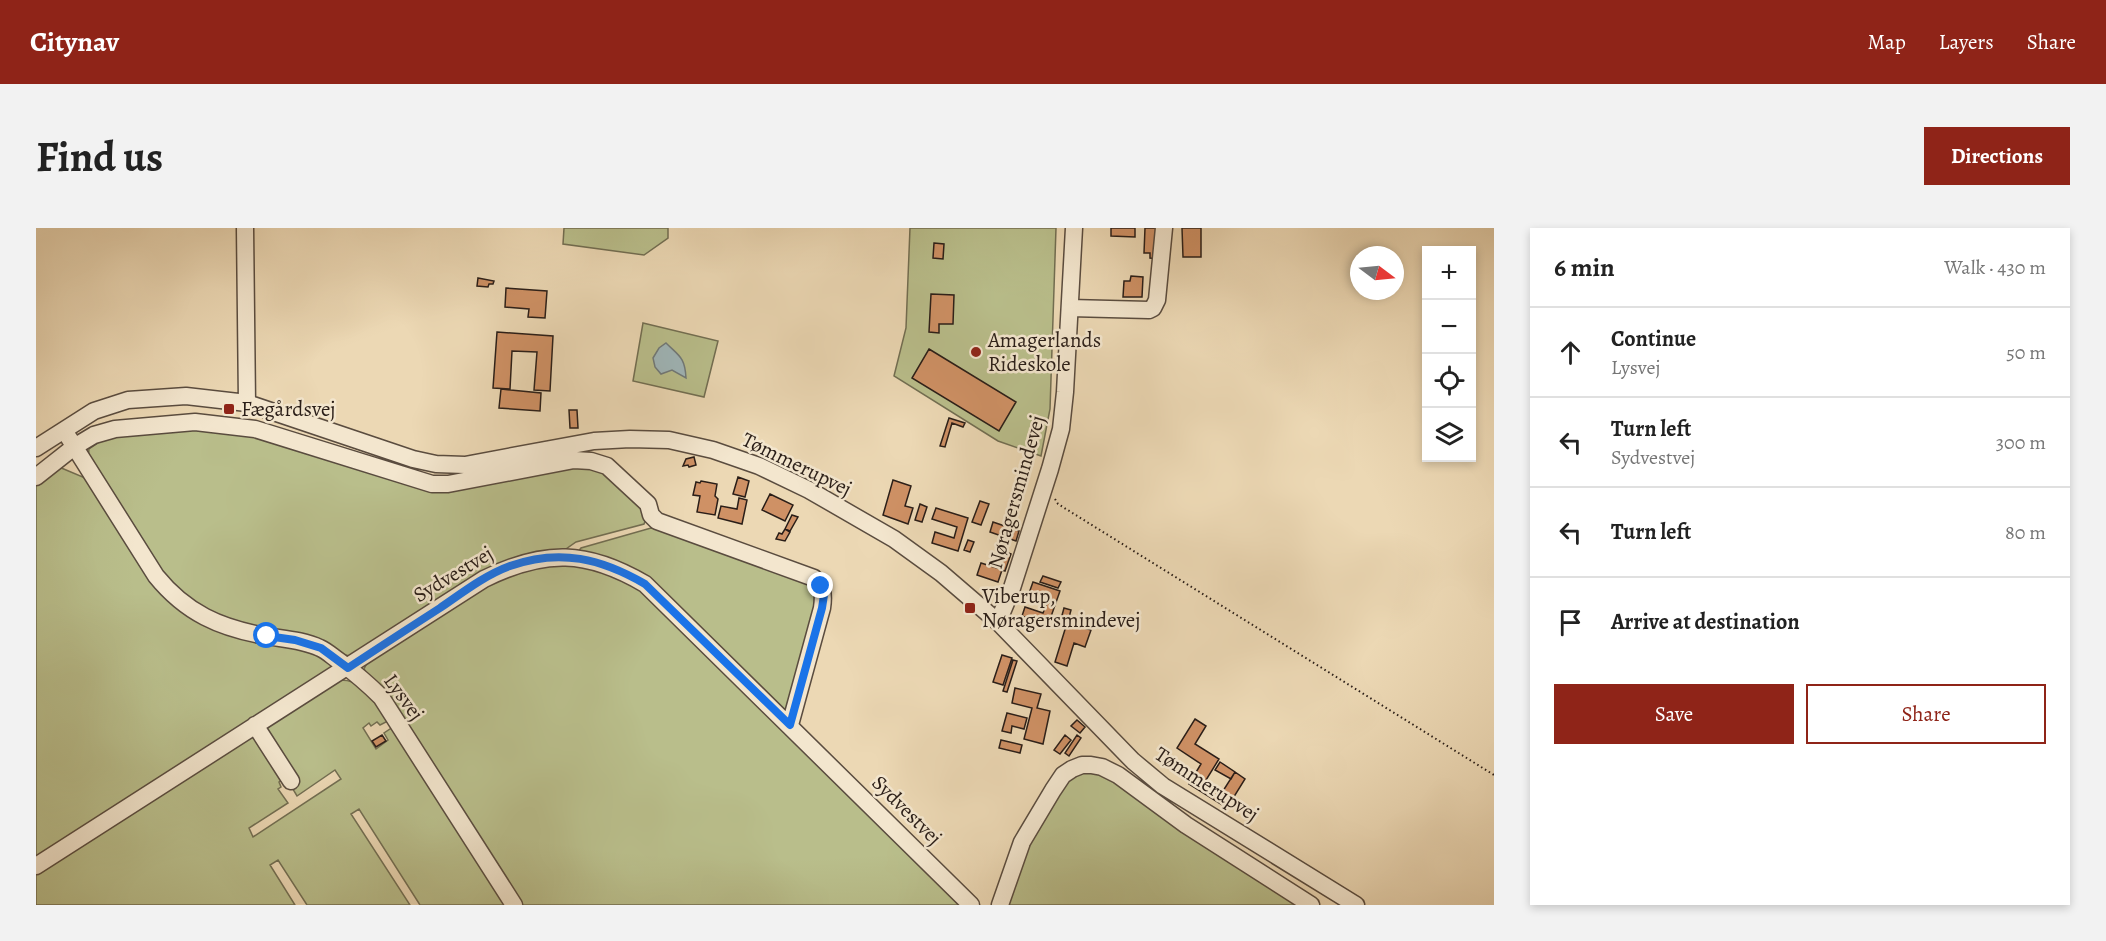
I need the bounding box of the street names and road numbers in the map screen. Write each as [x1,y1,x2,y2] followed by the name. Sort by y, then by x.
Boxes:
[981,412,1051,572] street label: Nøragersmindevej
[737,425,857,503] street label: Tømmerupvej
[408,539,498,609] street label: Sydvestvej
[377,668,431,726] street label: Lysvej
[1150,740,1264,828] street label: Tømmerupvej
[866,769,948,851] street label: Sydvestvej

